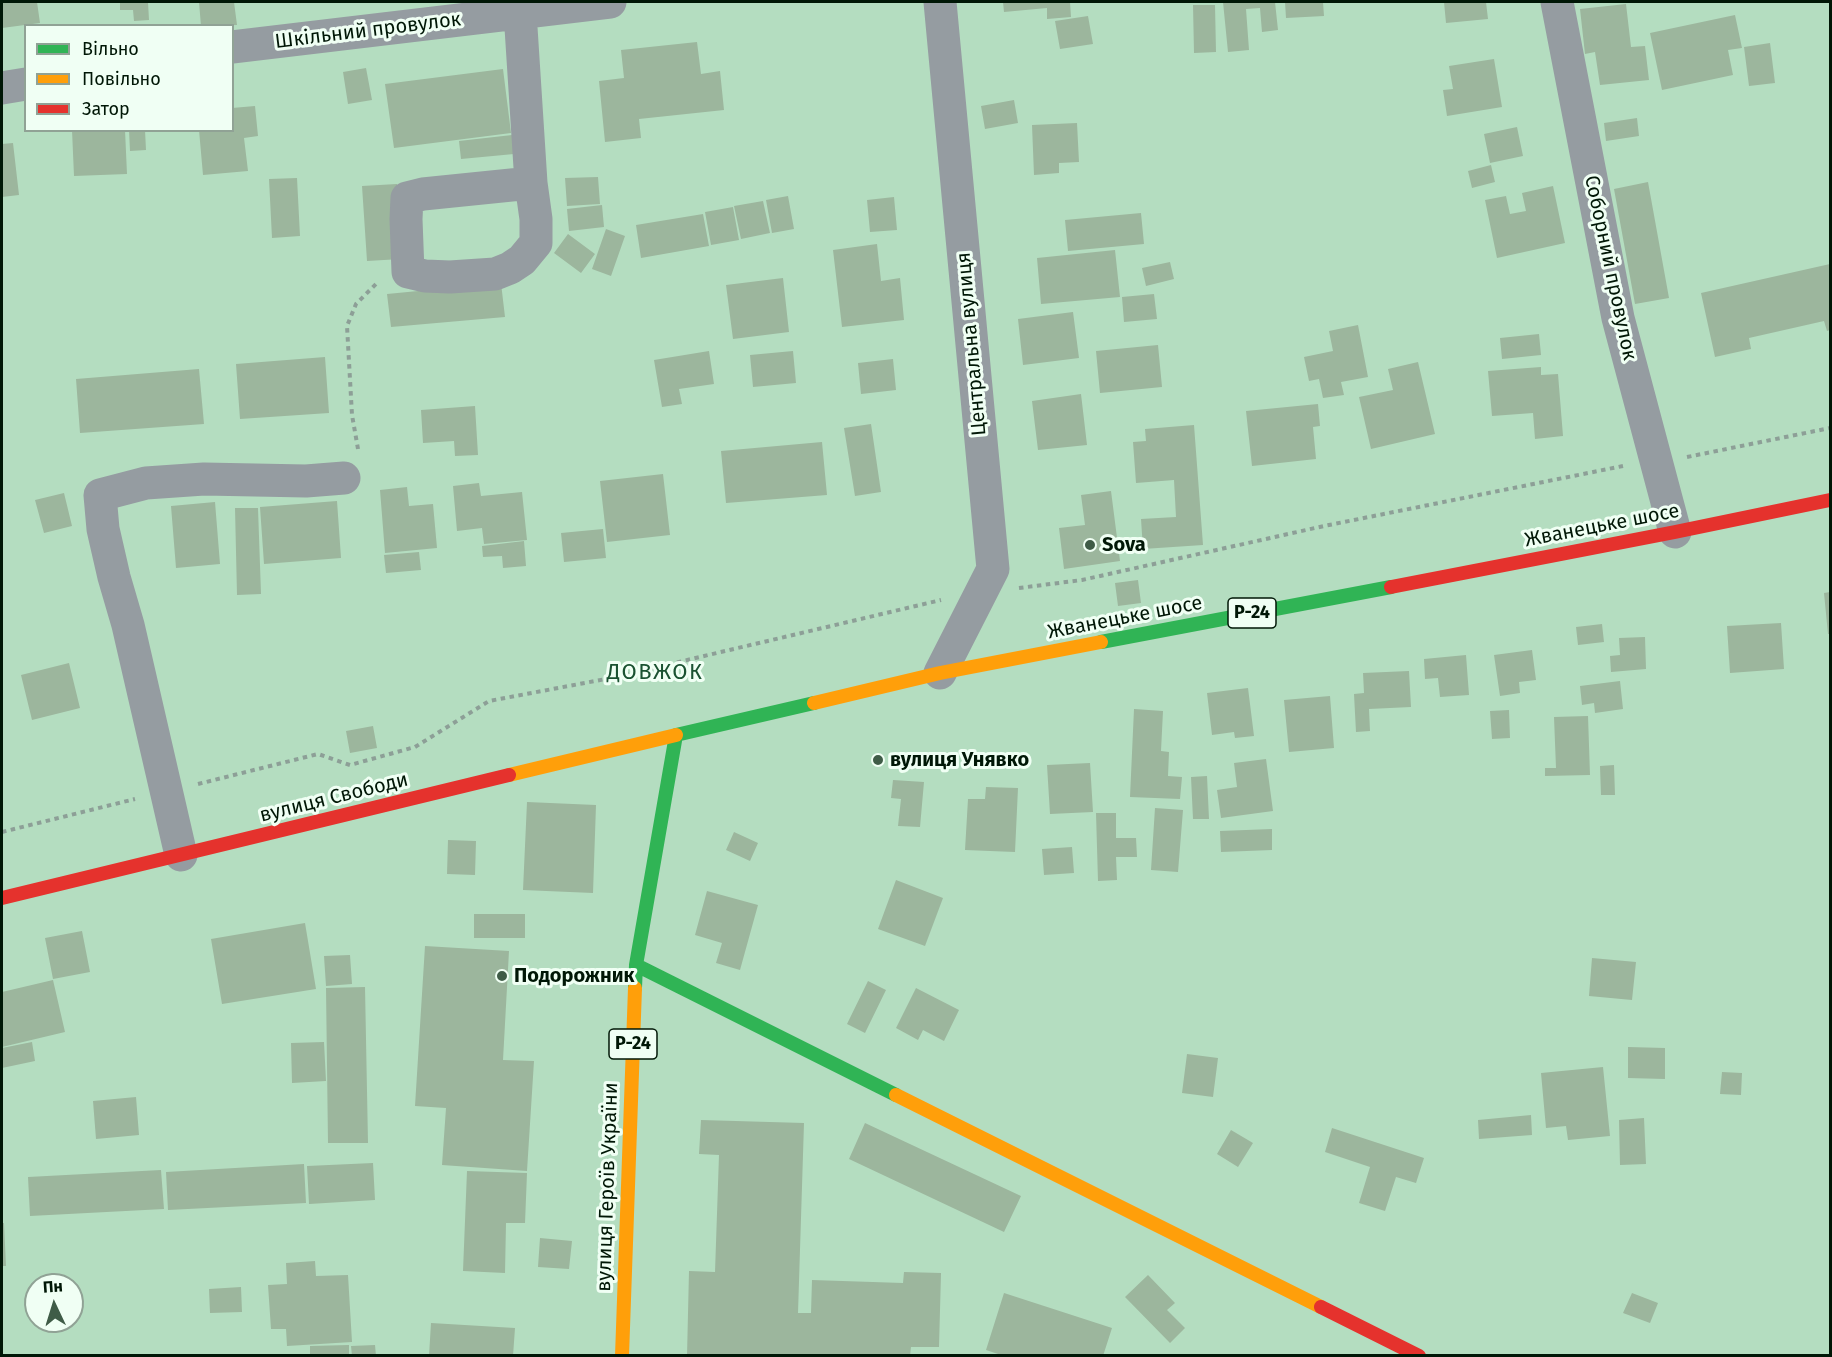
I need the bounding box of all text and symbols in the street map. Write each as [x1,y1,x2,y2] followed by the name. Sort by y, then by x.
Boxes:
[274,8,462,54] street label: Шкільний провулок
[24,24,234,132] legend
[82,38,139,60] text: Вільно
[82,68,161,90] text: Повільно
[82,98,130,120] text: Затор
[1579,173,1641,363] street label: Соборний провулок
[952,251,992,437] street label: Центральна вулиця
[1523,499,1681,553] street label: Жванецьке шосе
[1102,533,1146,557] place label: Sova
[1083,538,1097,552] marker: Sova
[1046,591,1204,645] street label: Жванецьке шосе
[1228,598,1276,628] road number: Р-24
[607,660,703,686] district label: ДОВЖОК
[890,748,1029,772] place label: вулиця Унявко
[871,753,885,767] marker: вулиця Унявко
[257,768,411,828] street label: вулиця Свободи
[514,964,634,988] place label: Подорожник
[495,969,509,983] marker: Подорожник
[609,1029,657,1059] road number: Р-24
[592,1082,624,1292] street label: вулиця Героїв України
[24,1273,84,1333] north arrow
[42,1276,63,1297] text: Пн

